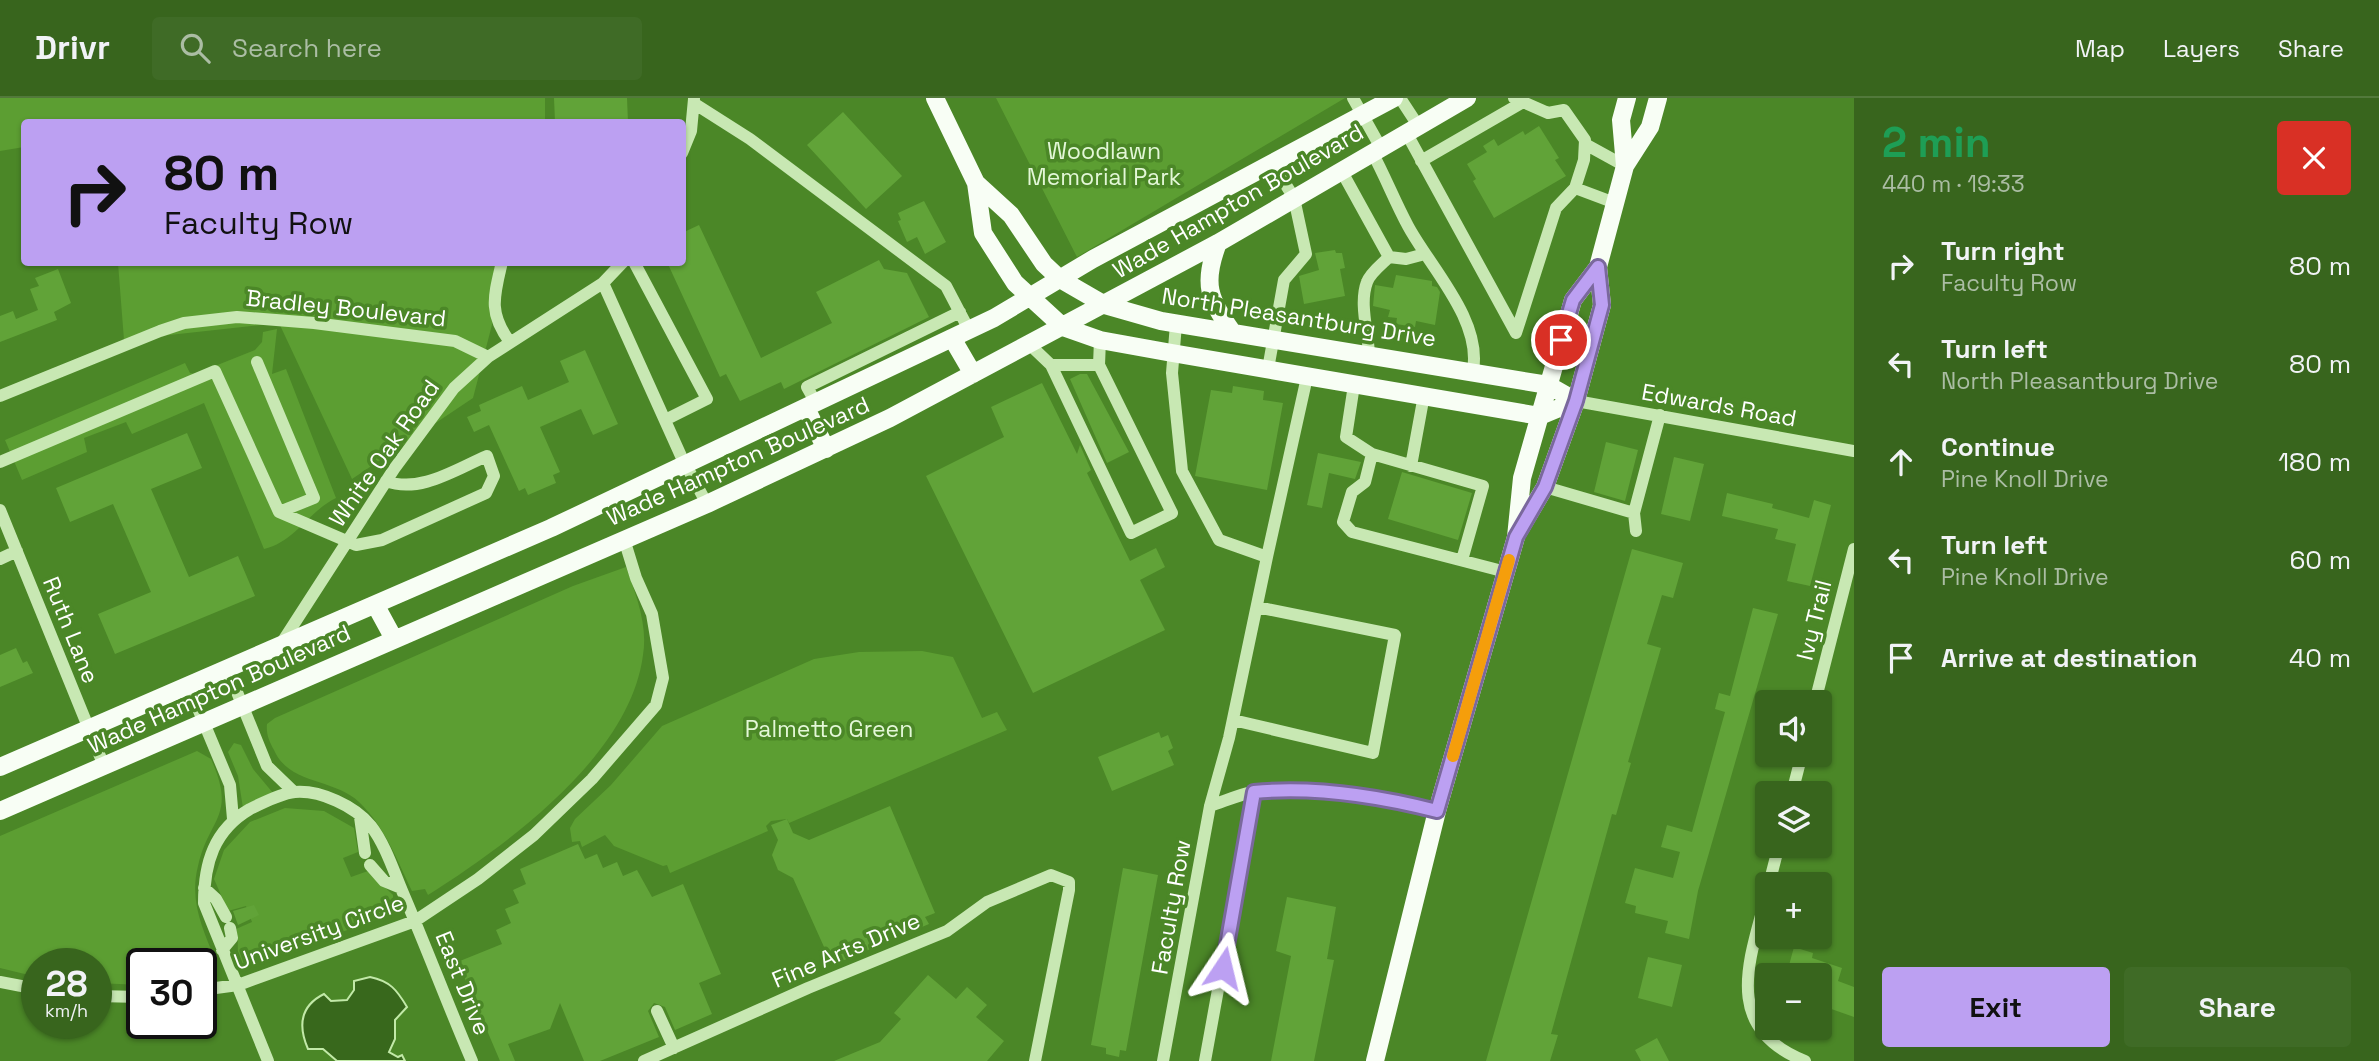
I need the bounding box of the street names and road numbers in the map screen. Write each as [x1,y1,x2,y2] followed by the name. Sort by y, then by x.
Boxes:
[1107,117,1369,285] street label: Wade Hampton Boulevard
[1160,280,1438,354] street label: North Pleasantburg Drive
[244,283,448,333] street label: Bradley Boulevard
[322,374,446,532] street label: White Oak Road
[1639,377,1799,433] street label: Edwards Road
[602,389,874,533] street label: Wade Hampton Boulevard
[36,572,106,688] street label: Ruth Lane
[1790,577,1838,663] street label: Ivy Trail
[83,617,355,761] street label: Wade Hampton Boulevard
[1144,837,1198,977] street label: Faculty Row
[230,887,408,977] street label: University Circle
[767,905,925,995] street label: Fine Arts Drive
[429,927,497,1039] street label: East Drive

